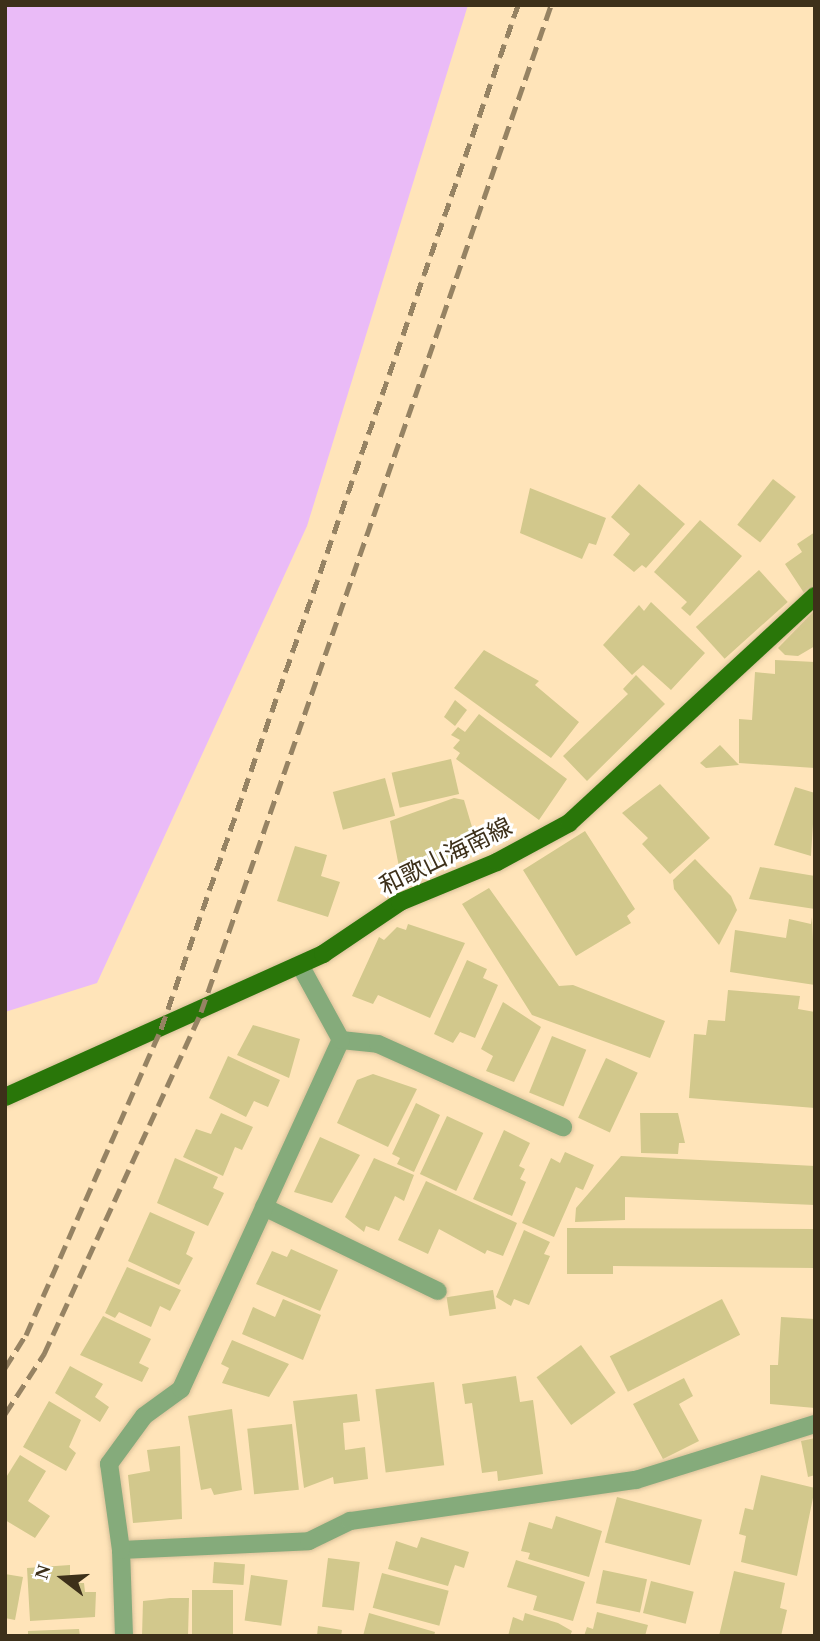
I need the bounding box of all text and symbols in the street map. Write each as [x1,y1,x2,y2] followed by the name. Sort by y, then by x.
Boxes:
[375,812,517,902] street label: 和歌山海南線
[28,1543,98,1613] north arrow
[30,1562,54,1581] text: N

